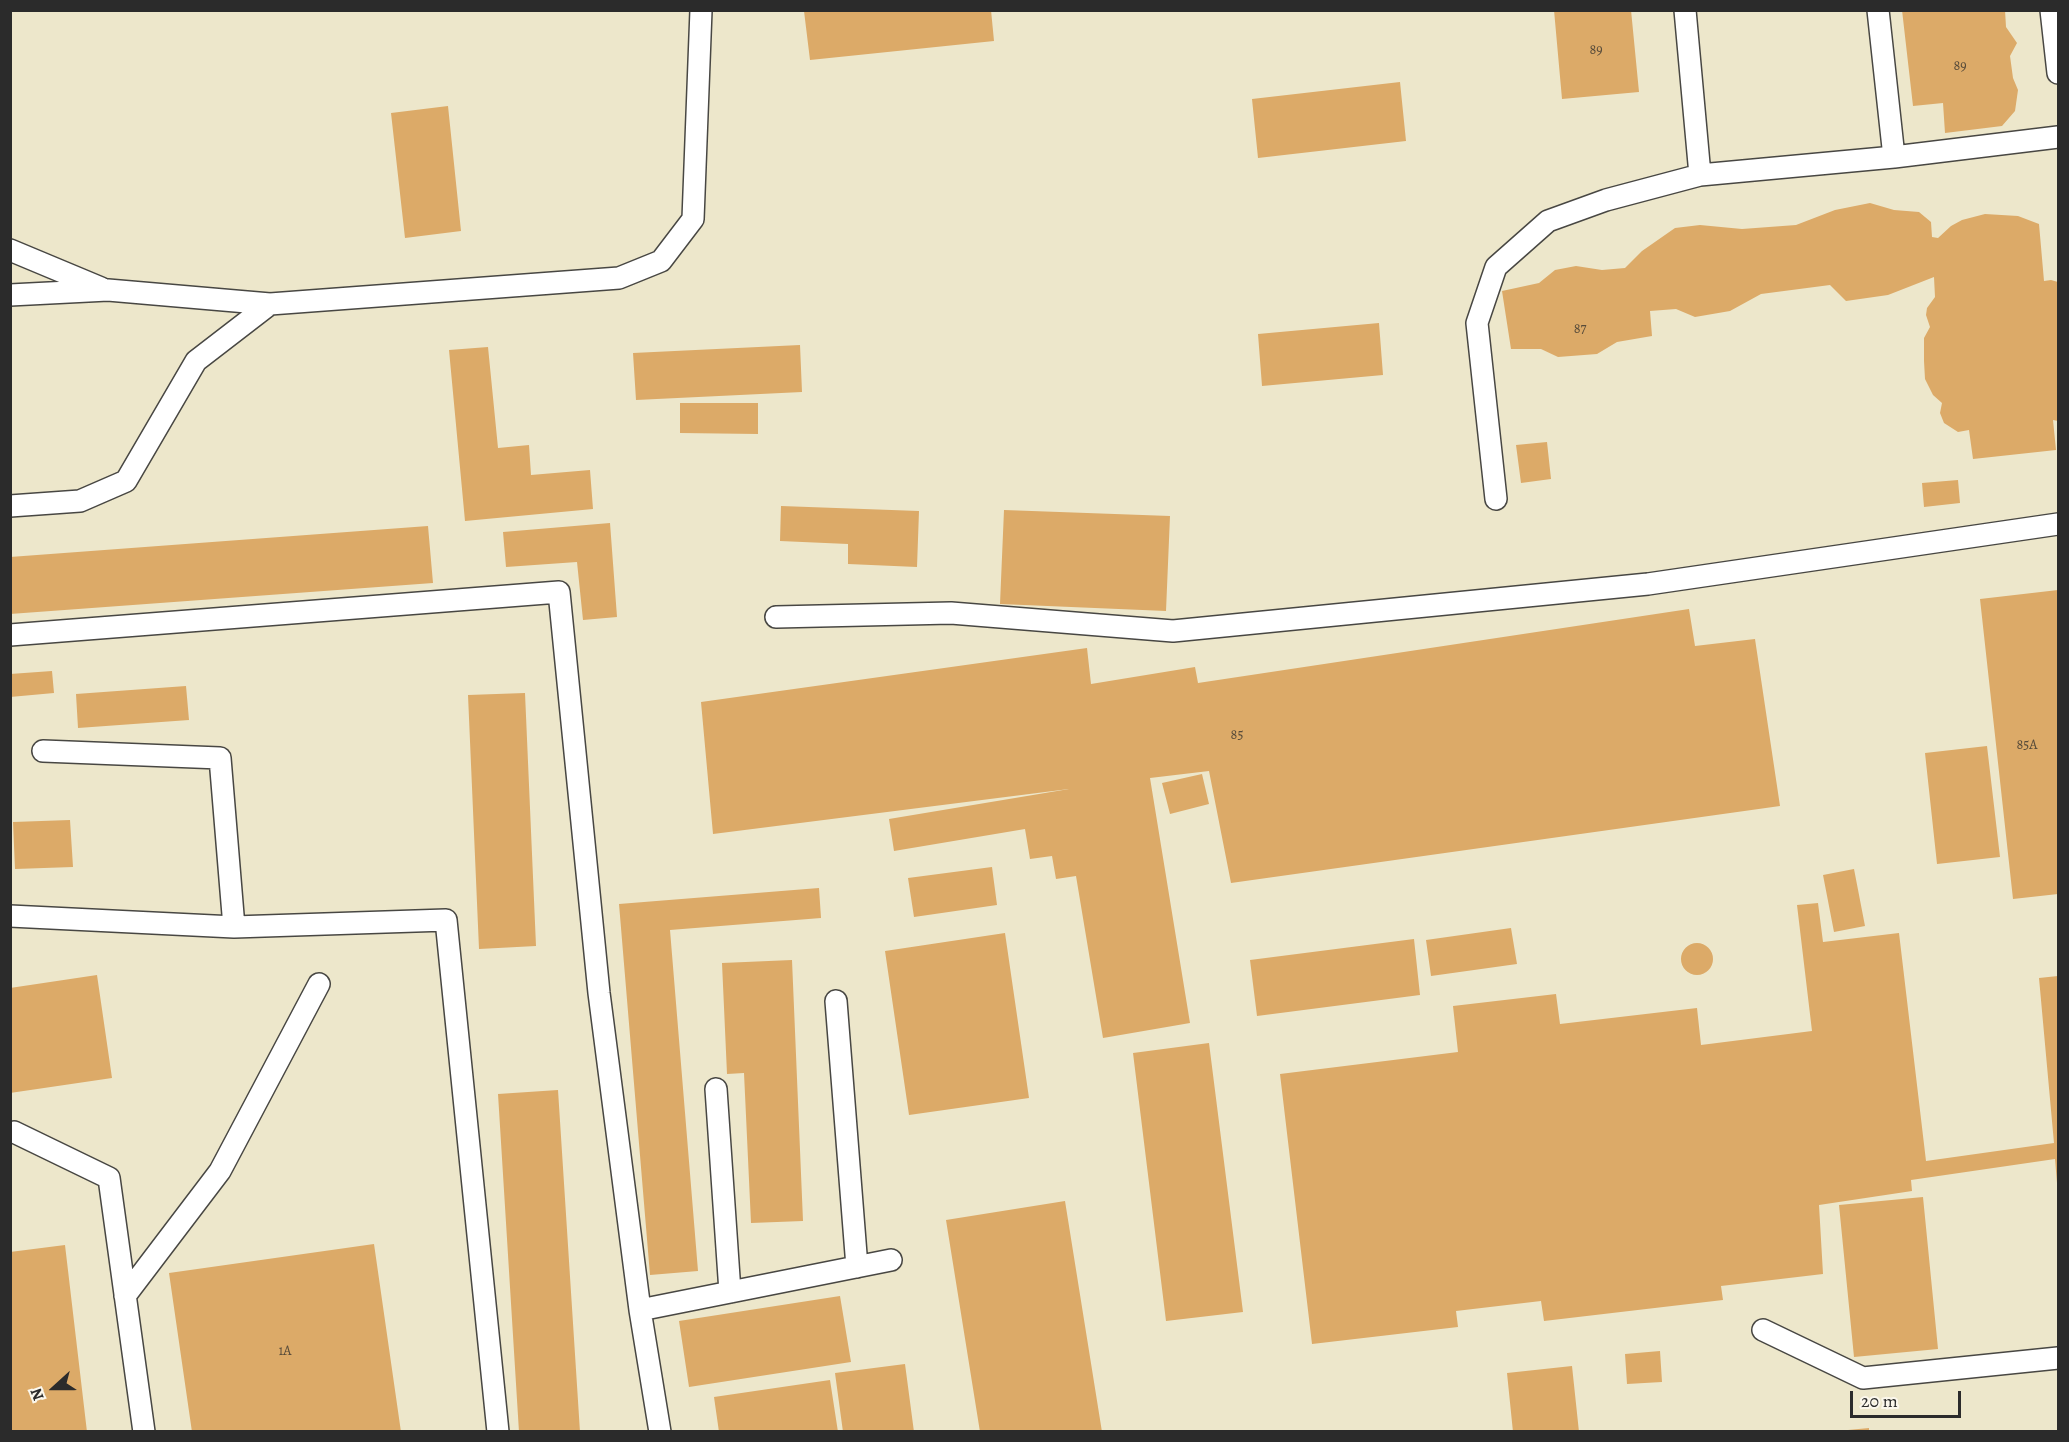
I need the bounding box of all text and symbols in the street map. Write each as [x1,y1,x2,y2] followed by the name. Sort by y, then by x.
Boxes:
[1589,43,1603,59] house number: 89
[1953,59,1967,75] house number: 89
[1574,322,1586,338] house number: 87
[1231,728,1243,744] house number: 85
[2017,738,2037,754] house number: 85А
[279,1344,291,1360] house number: 1А
[24,1358,84,1418] north arrow
[1853,1379,1964,1417] scale bar
[25,1385,50,1404] text: N
[1861,1389,1898,1413] text: 20 m

